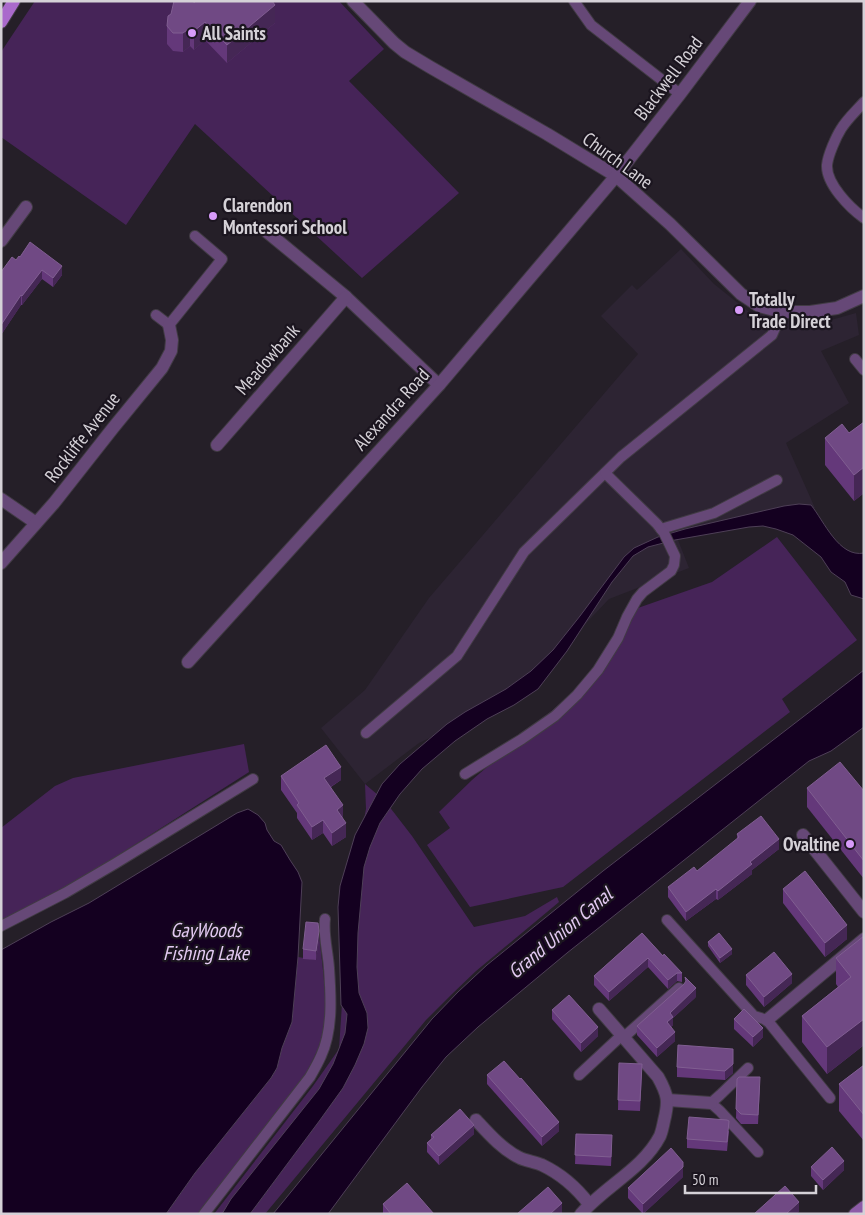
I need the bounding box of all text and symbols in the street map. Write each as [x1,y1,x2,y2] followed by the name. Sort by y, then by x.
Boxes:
[201,21,266,45] place label: All Saints
[186,27,198,39] marker: All Saints
[629,31,707,125] street label: Blackwell Road
[578,126,658,194] street label: Church Lane
[223,193,347,239] place label: Clarendon Montessori School
[207,210,219,222] marker: Clarendon Montessori School
[749,287,831,333] place label: Totally Trade Direct
[733,304,745,316] marker: Totally Trade Direct
[230,318,305,400] street label: Meadowbank
[348,363,434,455] street label: Alexandra Road
[39,387,125,487] street label: Rockliffe Avenue
[783,832,840,856] place label: Ovaltine
[844,838,856,850] marker: Ovaltine
[502,880,619,984] water label: Grand Union Canal
[163,917,251,966] water label: GayWoods Fishing Lake
[685,1162,816,1194] scale bar
[692,1170,718,1189] text: 50 m

